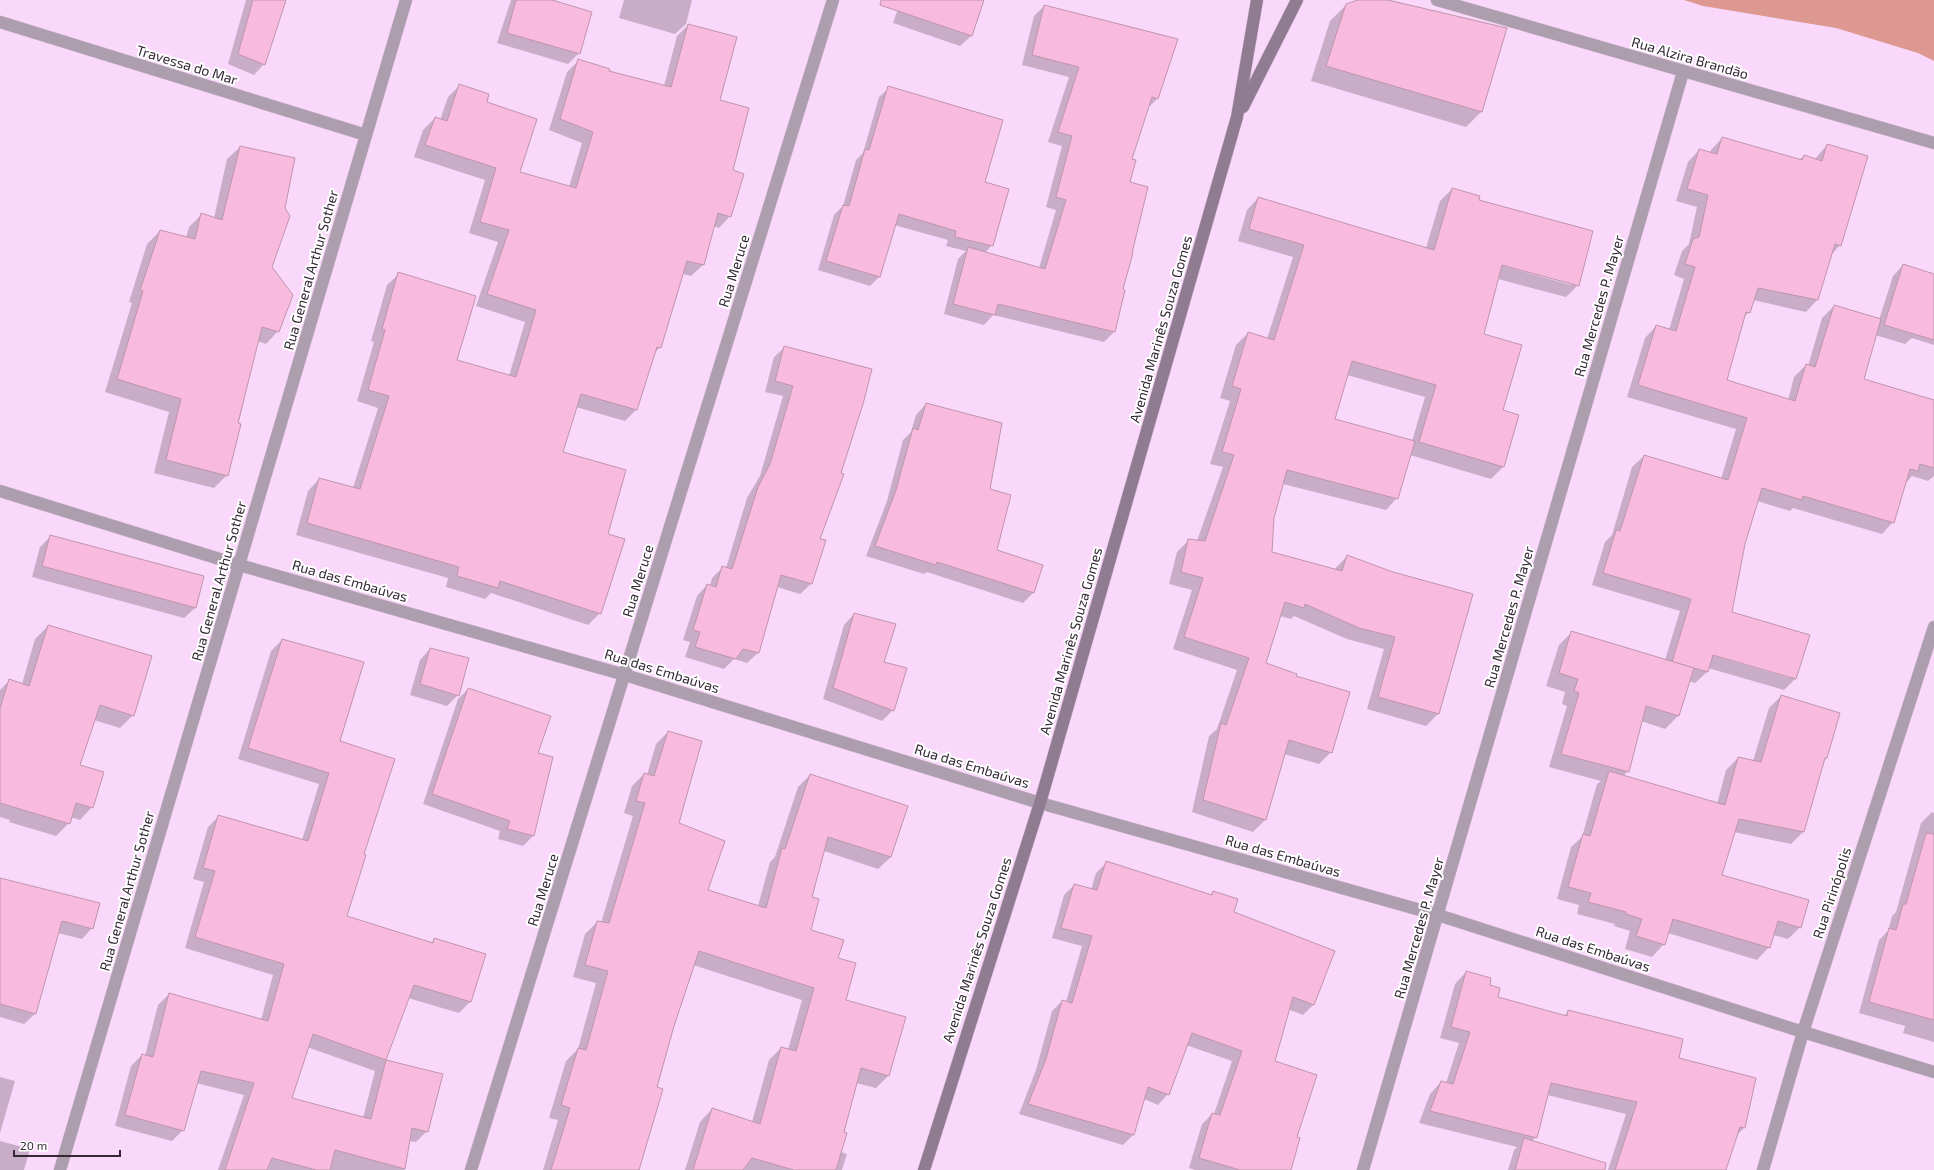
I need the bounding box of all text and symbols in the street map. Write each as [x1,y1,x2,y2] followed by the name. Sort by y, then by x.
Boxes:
[1630,33,1751,82] street label: Rua Alzira Brandão
[135,41,240,88] street label: Travessa do Mar
[279,187,342,352] street label: Rua General Arthur Sother
[714,232,753,309] street label: Rua Meruce
[1126,233,1195,424] street label: Avenida Marinês Souza Gomes
[1570,233,1627,379] street label: Rua Mercedes P. Mayer
[187,498,250,663] street label: Rua General Arthur Sother
[618,542,657,619] street label: Rua Meruce
[1480,544,1537,690] street label: Rua Mercedes P. Mayer
[1036,545,1105,736] street label: Avenida Marinês Souza Gomes
[290,556,410,605] street label: Rua das Embaúvas
[603,645,722,696] street label: Rua das Embaúvas
[913,740,1032,791] street label: Rua das Embaúvas
[95,808,158,973] street label: Rua General Arthur Sother
[1223,831,1343,880] street label: Rua das Embaúvas
[1809,845,1854,941] street label: Rua Pirinópolis
[523,851,562,928] street label: Rua Meruce
[938,855,1015,1045] street label: Avenida Marinês Souza Gomes
[1390,855,1447,1001] street label: Rua Mercedes P. Mayer
[1534,922,1653,975] street label: Rua das Embaúvas
[14,1132,120,1158] scale bar
[20,1138,47,1152] text: 20 m

